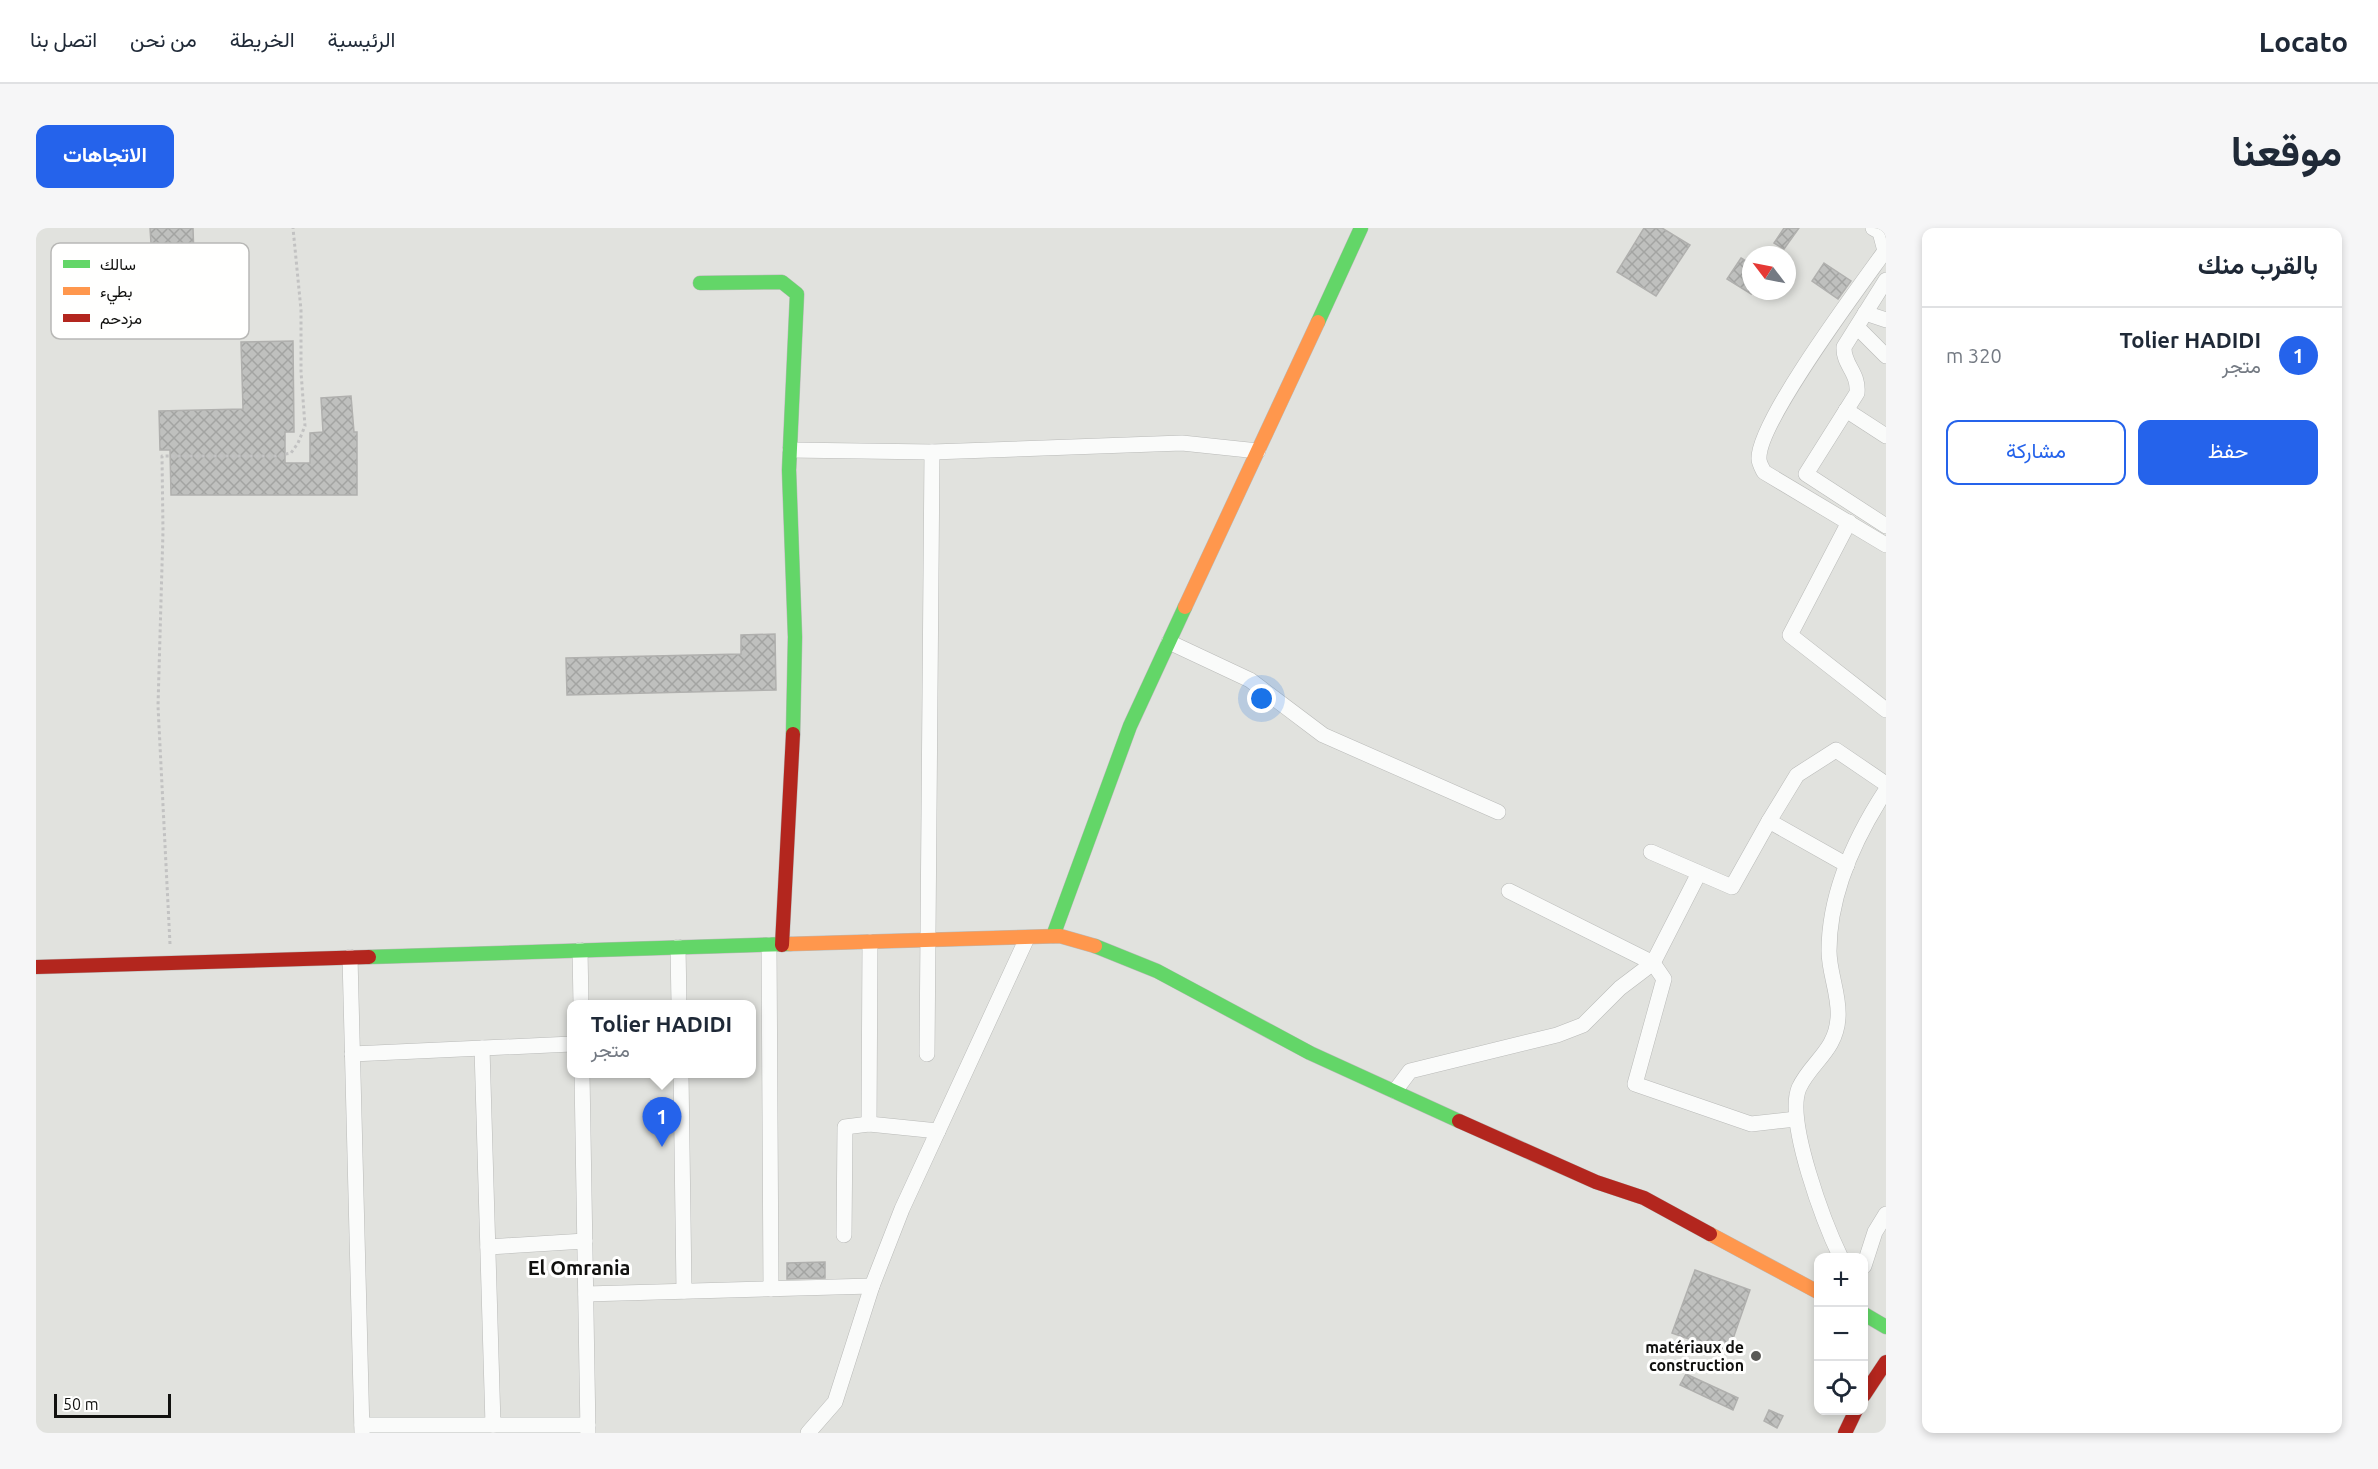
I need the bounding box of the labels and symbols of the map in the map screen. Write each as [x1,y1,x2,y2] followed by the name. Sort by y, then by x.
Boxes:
[51,243,249,339] legend
[1742,246,1796,300] north arrow
[100,255,136,273] text: سالك
[100,282,132,305] text: بطيء
[100,309,142,329] text: مزدحم
[1247,684,1276,713] your location
[642,1098,682,1147] pin: 1
[528,1256,630,1279] district label: El Omrania
[1645,1338,1744,1374] place label: matériaux de construction
[1749,1349,1763,1363] marker: matériaux de construction
[54,1391,171,1418] scale bar

